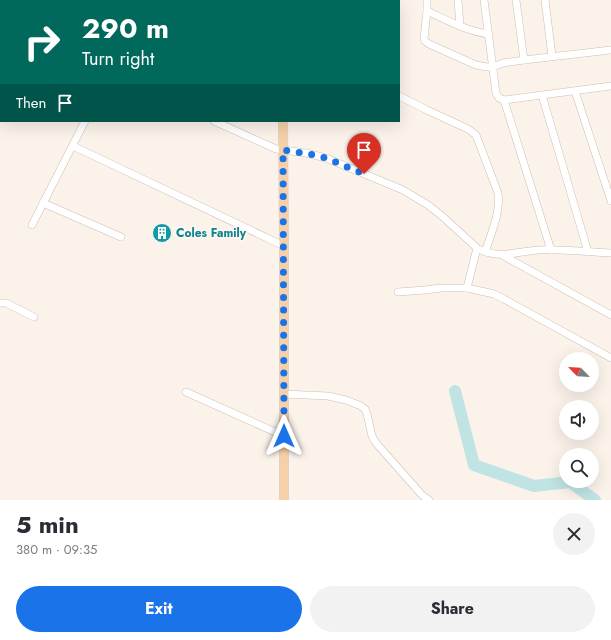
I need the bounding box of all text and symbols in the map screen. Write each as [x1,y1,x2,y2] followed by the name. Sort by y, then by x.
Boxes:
[82,8,169,49] text: 290 m
[16,16,68,68] icon: right
[82,46,154,72] text: Turn right
[16,92,46,114] text: Then
[54,92,76,114] icon: arrive
[347,133,381,174] pin
[353,139,375,161] icon: arrive
[151,222,173,244] building icon: Coles Family
[176,224,247,242] place label: Coles Family
[559,352,599,392] north arrow
[559,352,599,488] map controls
[559,400,599,440] button: sound
[263,415,305,457] position arrow
[559,448,599,488] button: search
[16,507,79,542] text: 5 min
[553,513,595,555] button: close
[16,540,97,559] text: 380 m · 09:35
[16,586,302,632] button: Exit
[310,586,595,632] button: Share

